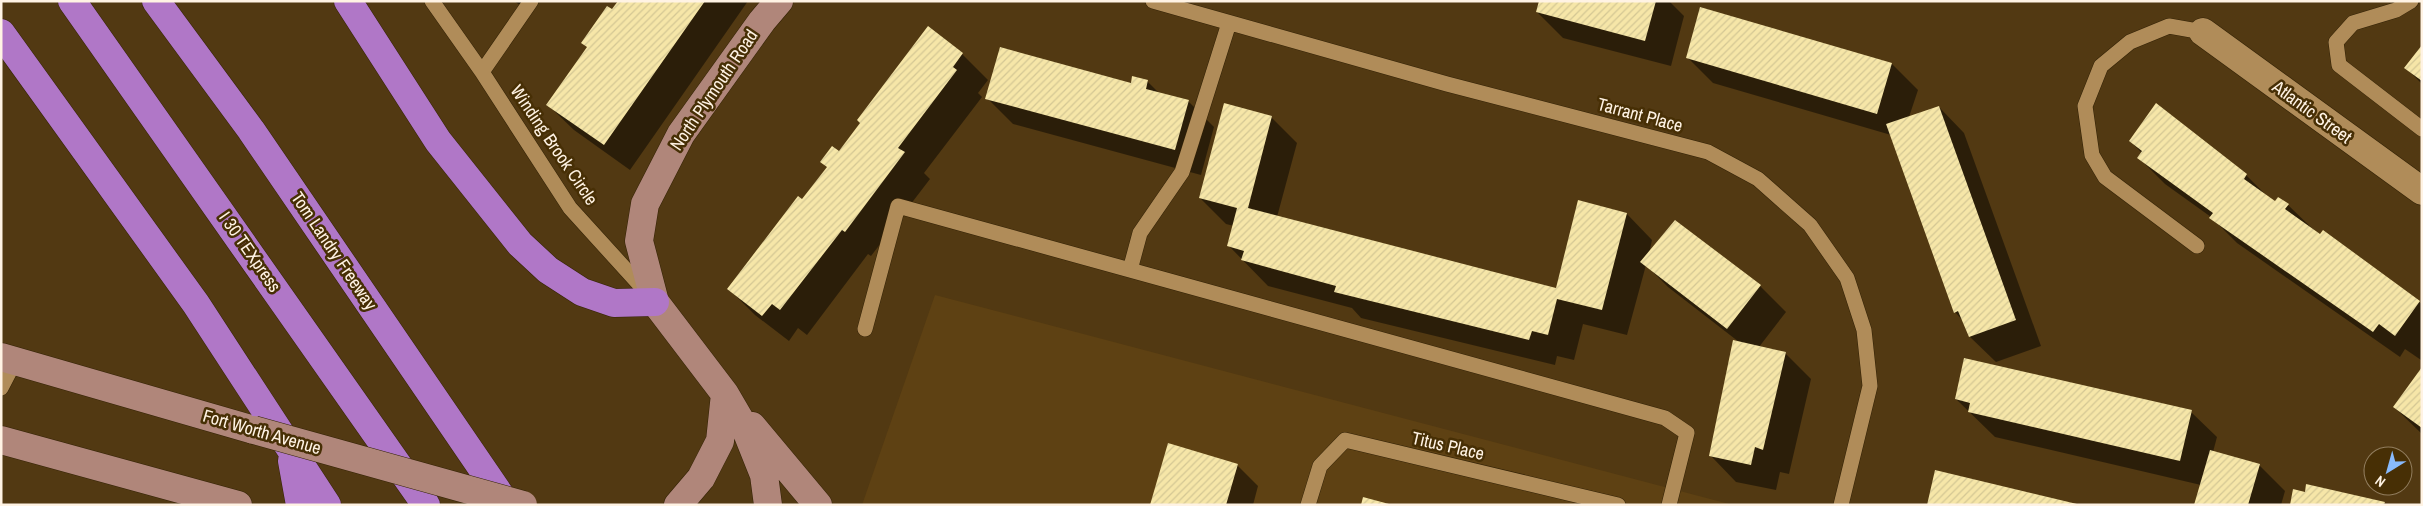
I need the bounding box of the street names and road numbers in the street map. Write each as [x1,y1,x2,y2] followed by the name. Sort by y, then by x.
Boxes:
[664,24,763,155] street label: North Plymouth Road
[2267,74,2357,149] street label: Atlantic Street
[505,80,604,210] street label: Winding Brook Circle
[1595,91,1686,138] street label: Tarrant Place
[286,187,384,315] street label: Tom Landry Freeway
[213,206,287,297] street label: I 30 TEXpress
[200,403,324,460] street label: Fort Worth Avenue
[1409,425,1487,466] street label: Titus Place

